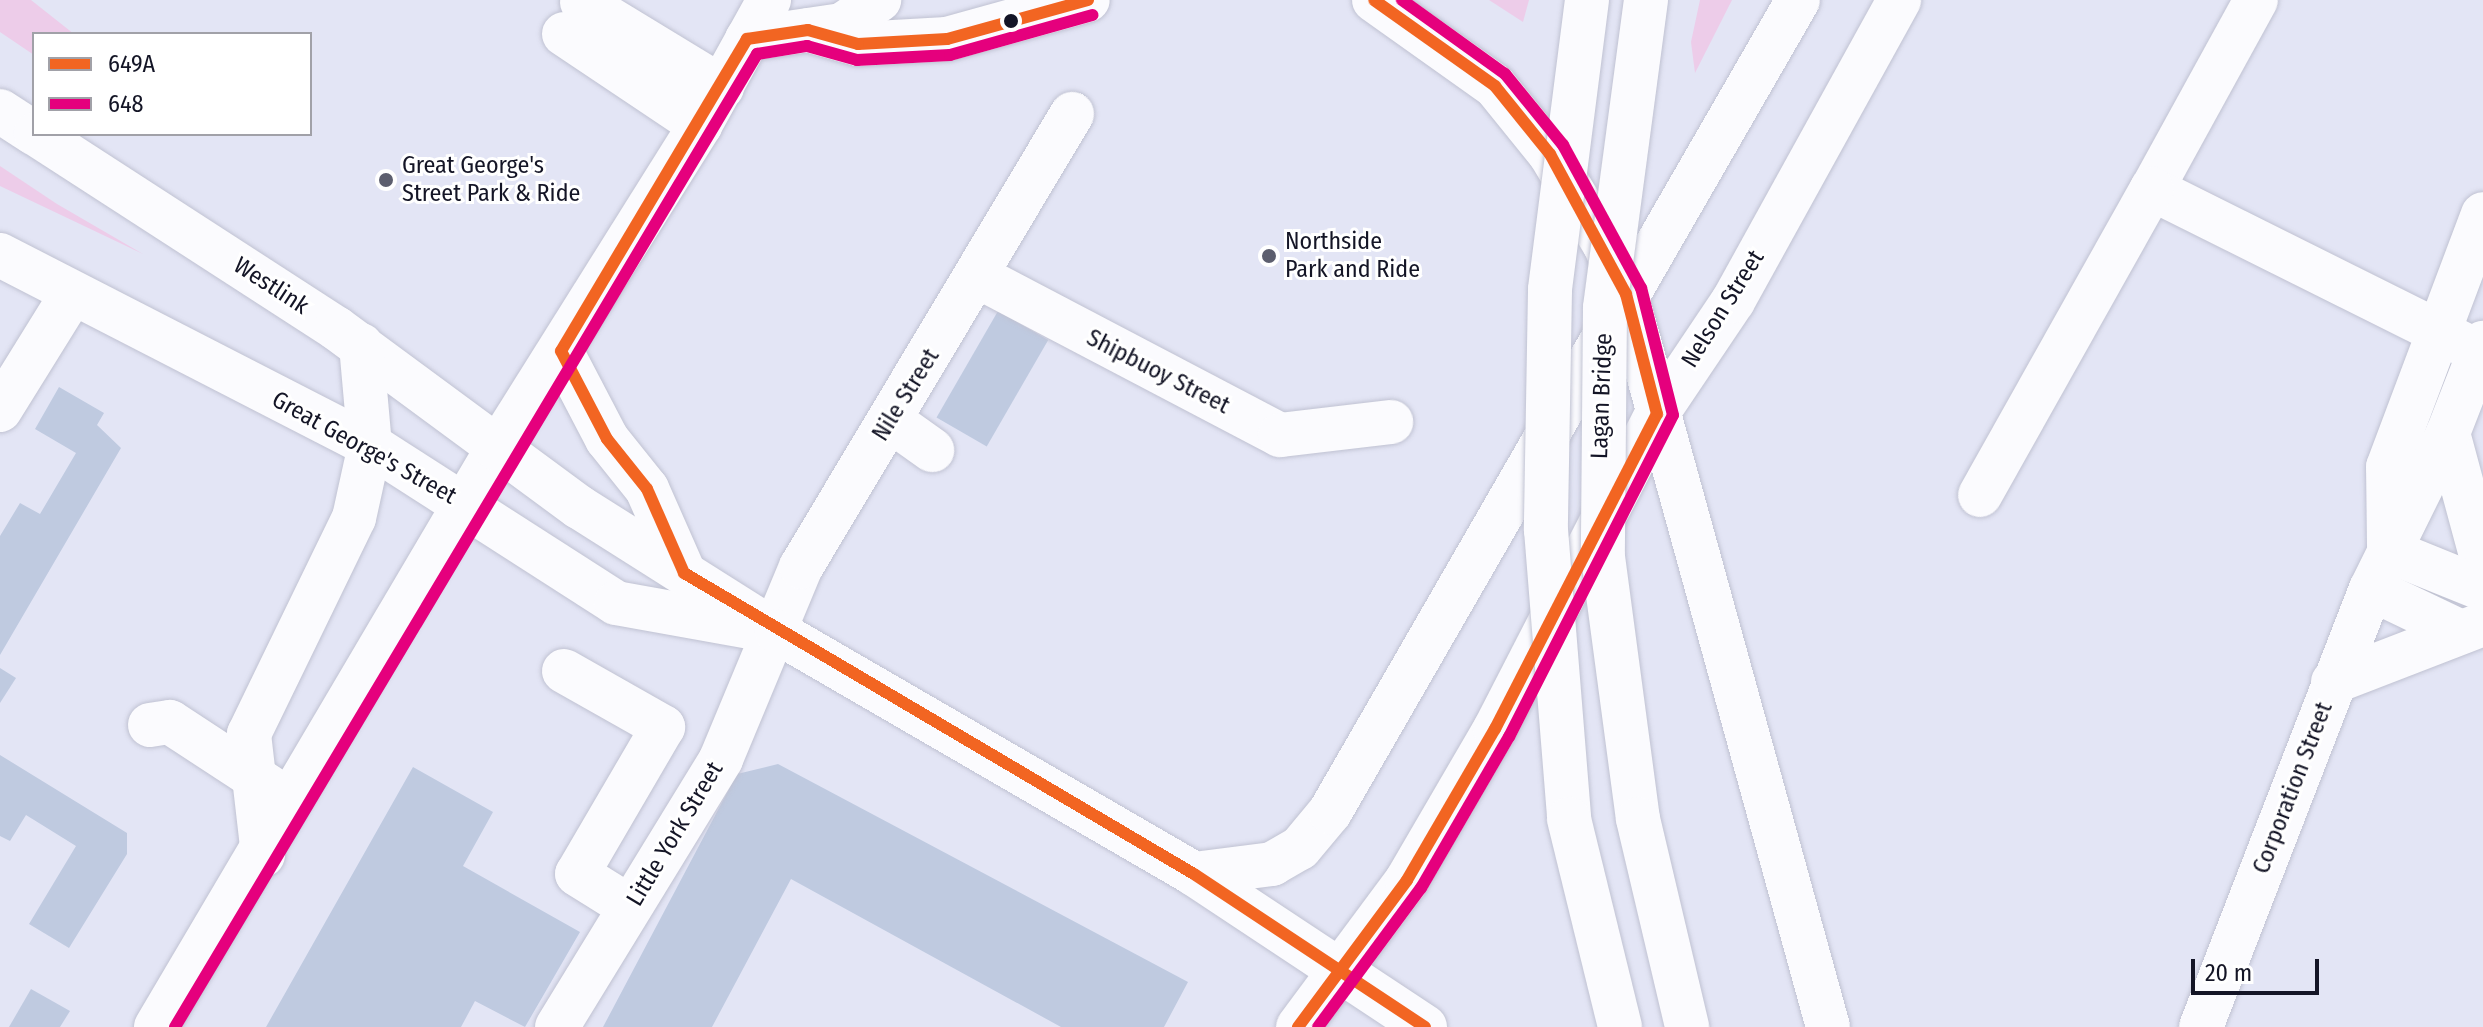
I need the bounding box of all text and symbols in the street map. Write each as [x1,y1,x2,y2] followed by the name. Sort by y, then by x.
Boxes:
[1003,13,1019,29] unlabelled marker
[32,32,312,136] legend
[108,50,155,78] text: 649A
[108,90,144,118] text: 648
[402,152,580,208] place label: Great George's Street Park & Ride
[377,171,395,189] marker: Great George's Street Park & Ride
[1285,228,1420,284] place label: Northside Park and Ride
[1676,245,1770,373] street label: Nelson Street
[1260,247,1278,265] marker: Northside Park and Ride
[228,251,314,321] street label: Westlink
[1082,324,1234,420] street label: Shipbuoy Street
[1585,333,1619,459] street label: Lagan Bridge
[866,344,946,446] street label: Nile Street
[267,385,461,511] street label: Great George's Street
[2247,698,2339,878] street label: Corporation Street
[621,757,729,911] street label: Little York Street
[2195,943,2323,993] scale bar
[2205,959,2252,987] text: 20 m

